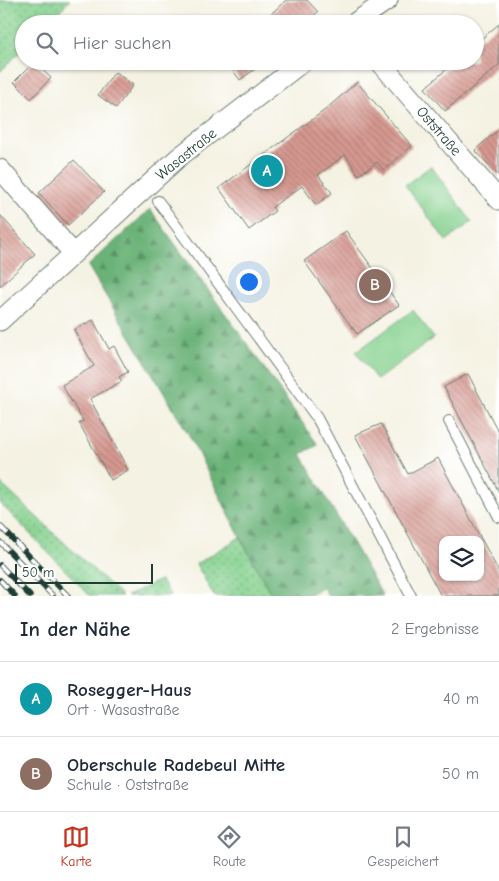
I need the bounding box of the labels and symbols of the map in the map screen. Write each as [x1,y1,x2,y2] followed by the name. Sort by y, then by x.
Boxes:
[413,103,466,160] street label: Oststraße
[152,124,220,184] street label: Wasastraße
[251,152,283,190] pin: A
[359,266,391,304] pin: B
[236,269,262,295] your location
[15,561,152,584] scale bar

